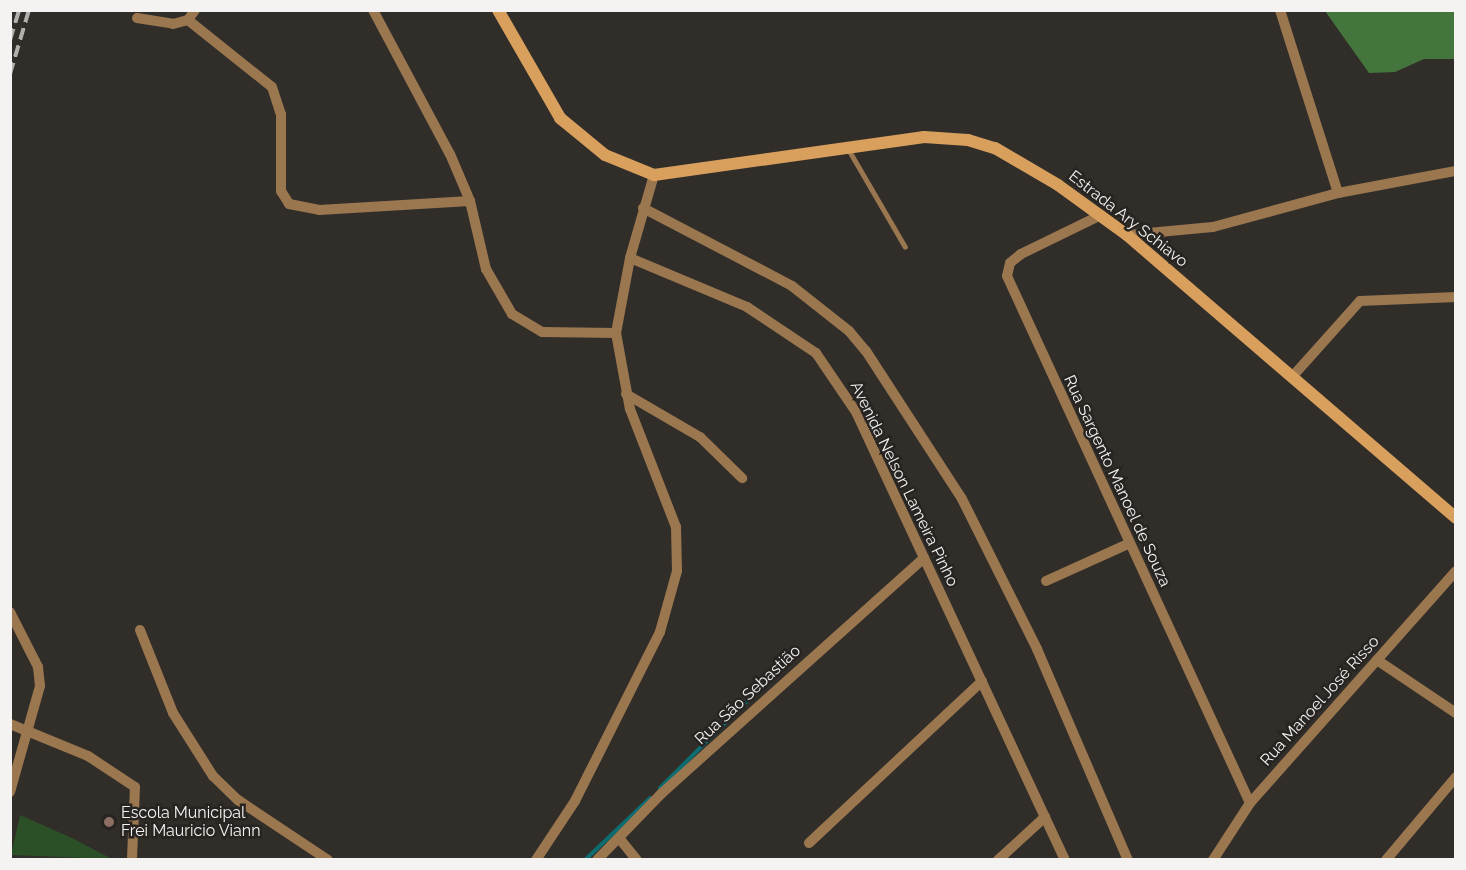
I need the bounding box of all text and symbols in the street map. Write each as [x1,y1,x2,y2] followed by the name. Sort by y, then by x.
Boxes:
[1064,166,1192,272] street label: Estrada Ary Schiavo
[1059,372,1175,590] street label: Rua Sargento Manoel de Souza
[846,378,962,590] street label: Avenida Nelson Lameira Pinho
[1256,632,1384,770] street label: Rua Manoel José Risso
[691,641,805,749] street label: Rua São Sebastião
[121,803,261,841] place label: Escola Municipal Frei Mauricio Viann
[102,815,116,829] marker: Escola Municipal Frei Mauricio Viann

